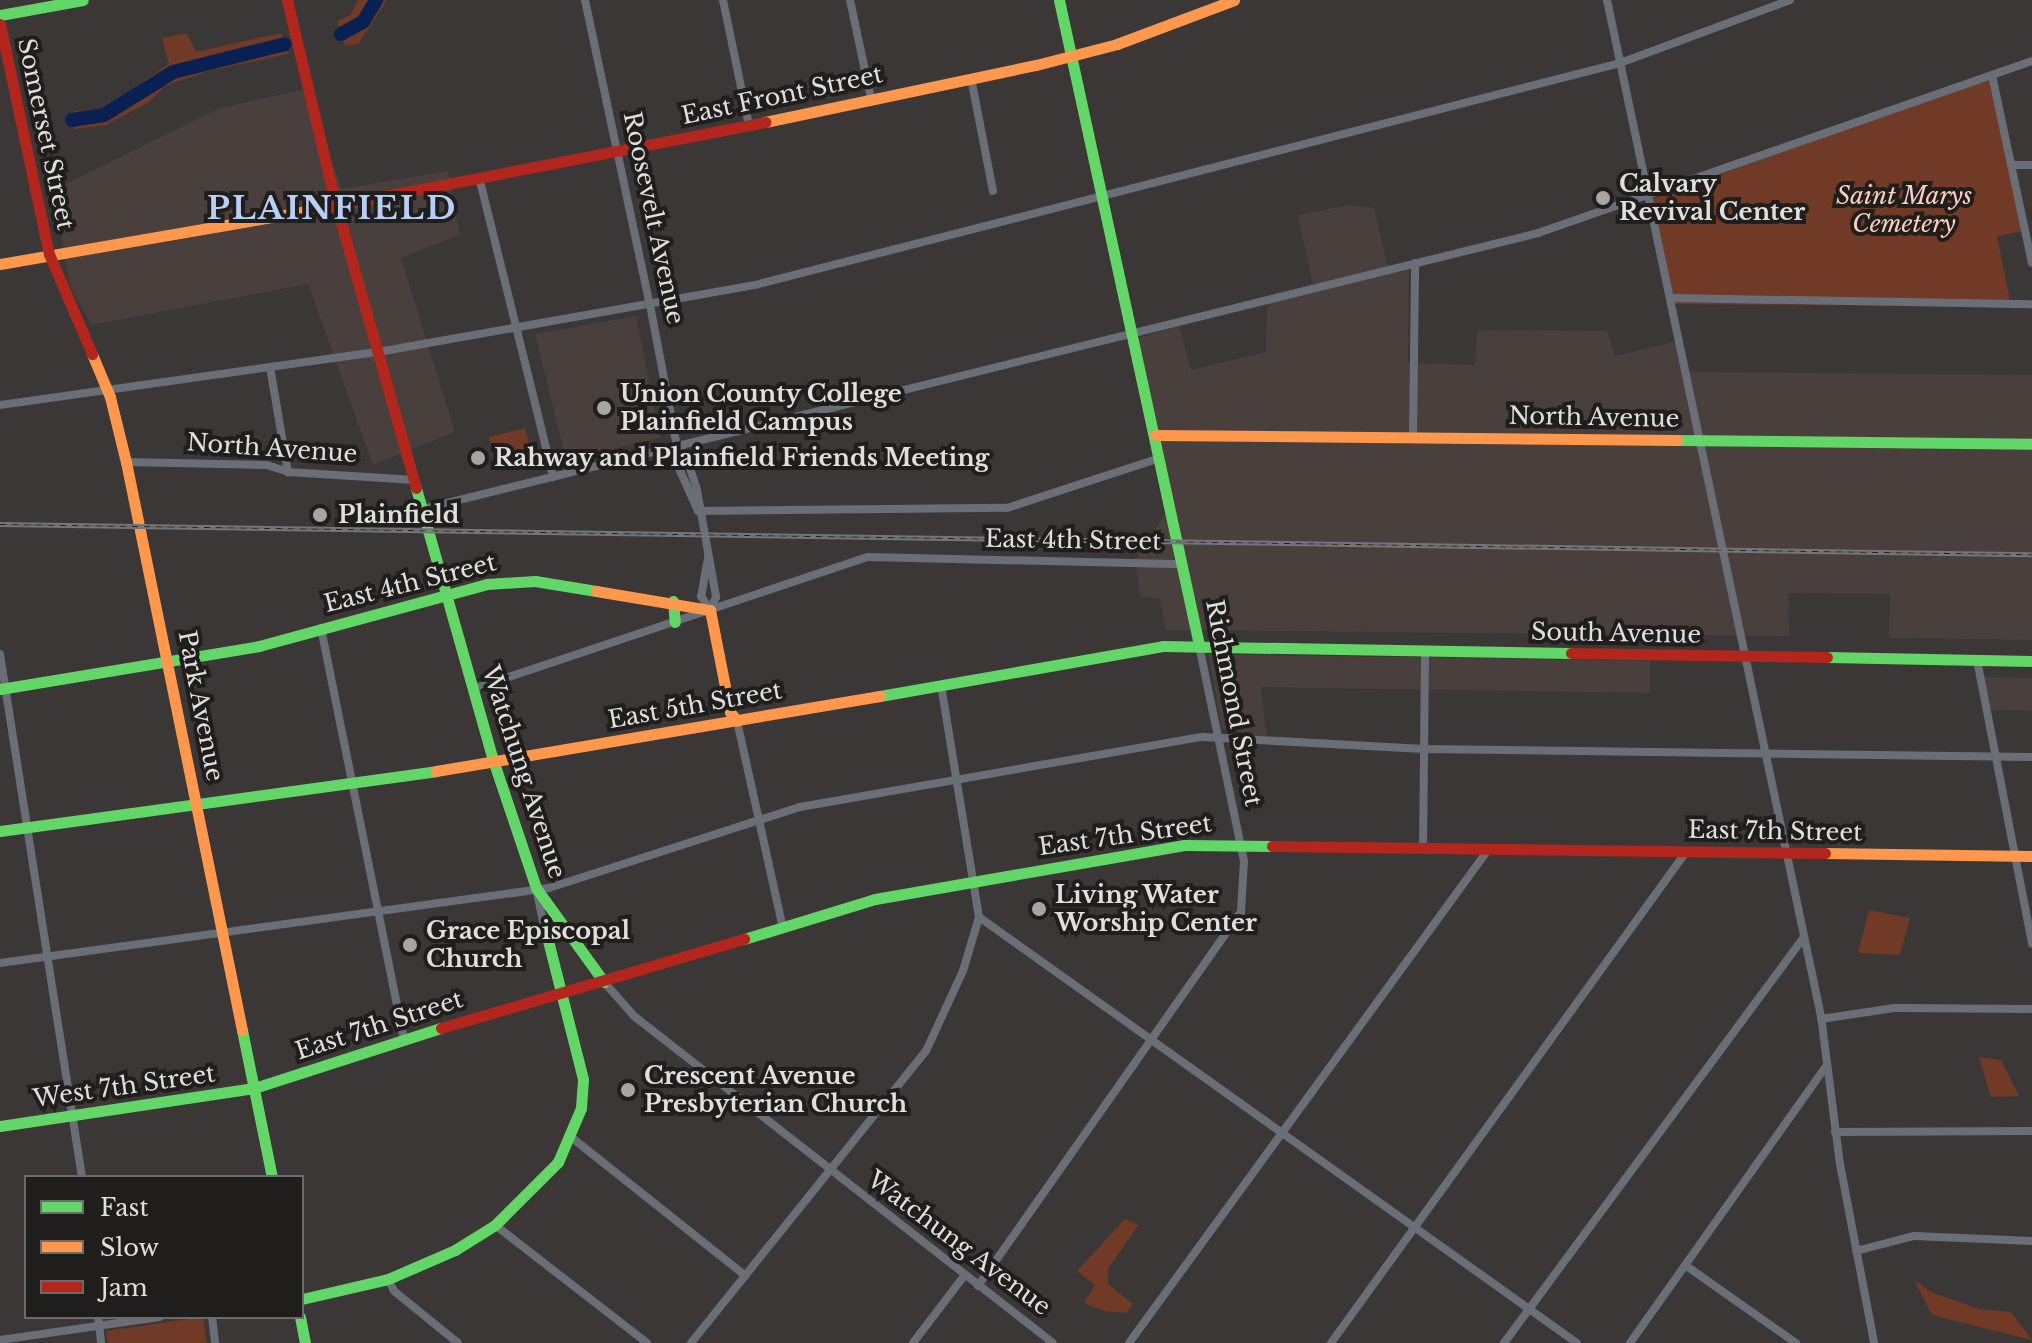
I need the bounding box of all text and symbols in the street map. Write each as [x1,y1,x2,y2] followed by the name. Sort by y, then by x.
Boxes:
[12,36,80,232] street label: Somerset Street
[679,60,885,130] street label: East Front Street
[617,109,691,327] street label: Roosevelt Avenue
[1619,170,1805,226] place label: Calvary Revival Center
[1836,182,1972,238] park label: Saint Marys Cemetery
[207,189,457,227] district label: PLAINFIELD
[1594,189,1612,207] marker: Calvary Revival Center
[620,380,903,436] place label: Union County College Plainfield Campus
[595,399,613,417] marker: Union County College Plainfield Campus
[1508,401,1680,433] street label: North Avenue
[185,428,359,468] street label: North Avenue
[494,444,990,472] place label: Rahway and Plainfield Friends Meeting
[469,449,487,467] marker: Rahway and Plainfield Friends Meeting
[338,501,459,529] place label: Plainfield
[309,504,331,526] marker: Plainfield
[985,524,1161,556] street label: East 4th Street
[321,548,499,618] street label: East 4th Street
[1200,597,1268,809] street label: Richmond Street
[1530,617,1702,649] street label: South Avenue
[172,628,230,784] street label: Park Avenue
[476,661,572,883] street label: Watchung Avenue
[606,676,784,734] street label: East 5th Street
[1037,809,1213,861] street label: East 7th Street
[1688,815,1862,847] street label: East 7th Street
[1055,881,1257,937] place label: Living Water Worship Center
[1030,900,1048,918] marker: Living Water Worship Center
[426,917,630,973] place label: Grace Episcopal Church
[401,936,419,954] marker: Grace Episcopal Church
[292,984,466,1066] street label: East 7th Street
[31,1059,217,1113] street label: West 7th Street
[644,1062,907,1118] place label: Crescent Avenue Presbyterian Church
[619,1081,637,1099] marker: Crescent Avenue Presbyterian Church
[861,1164,1057,1322] street label: Watchung Avenue
[24,1175,304,1319] legend
[100,1193,148,1222] text: Fast
[100,1233,159,1262] text: Slow
[100,1273,148,1302] text: Jam

